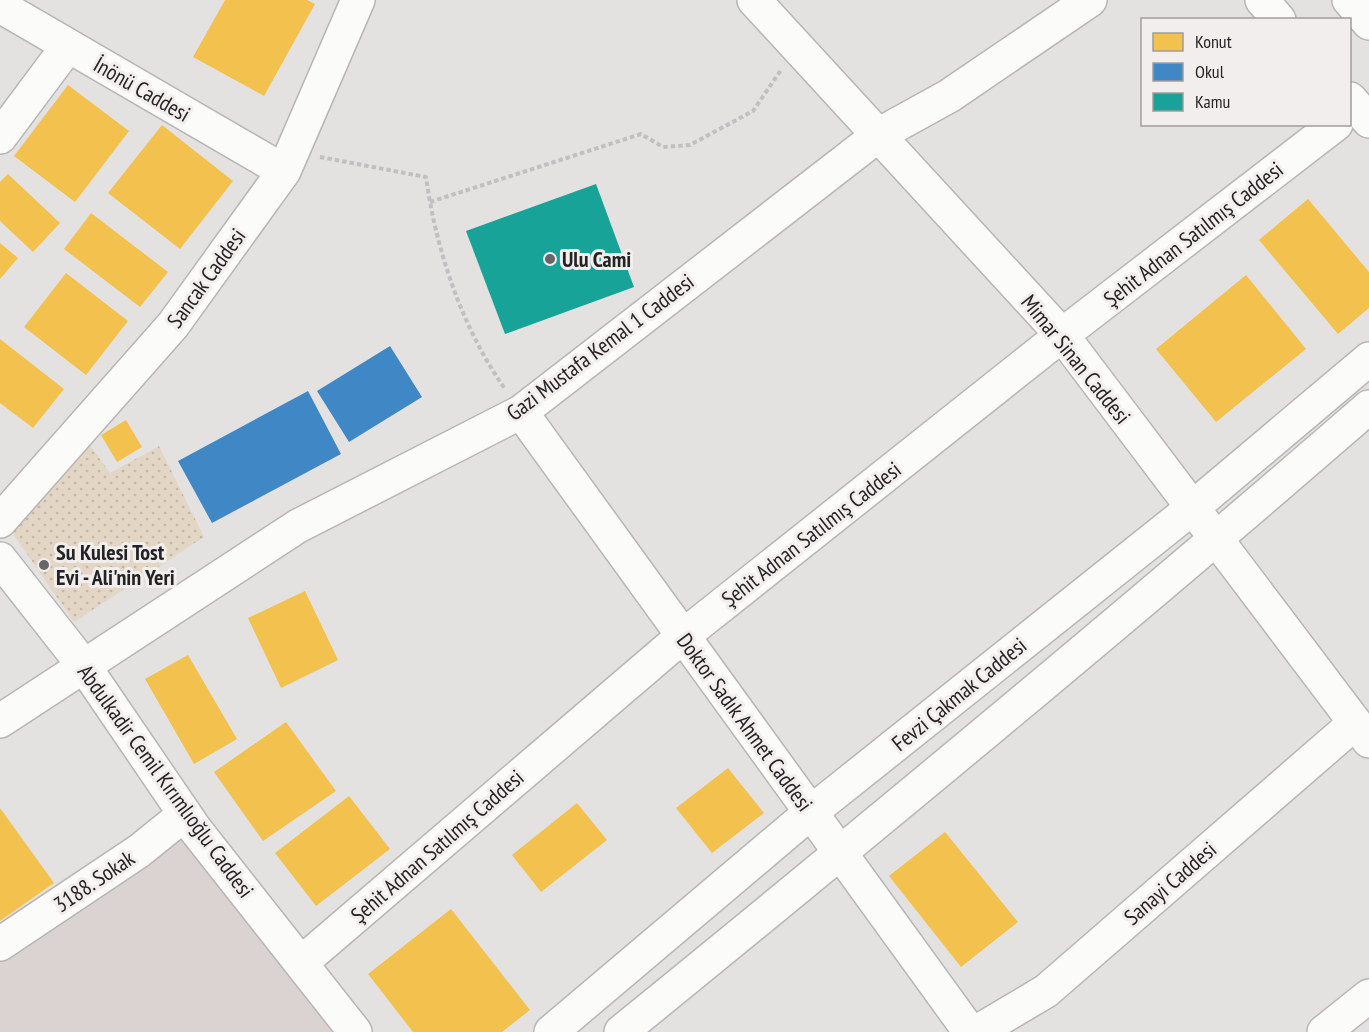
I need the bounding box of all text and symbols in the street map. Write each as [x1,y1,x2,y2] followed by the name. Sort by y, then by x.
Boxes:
[1141,18,1351,126] legend
[1195,30,1232,53] text: Konut
[89,50,195,128] street label: İnönü Caddesi
[1195,60,1225,83] text: Okul
[1195,90,1230,113] text: Kamu
[1098,155,1288,313] street label: Şehit Adnan Satılmış Caddesi
[161,223,251,333] street label: Sancak Caddesi
[562,245,631,273] place label: Ulu Cami
[543,252,557,266] marker: Ulu Cami
[501,267,699,427] street label: Gazi Mustafa Kemal 1 Caddesi
[1015,289,1137,429] street label: Mimar Sinan Caddesi
[716,455,906,613] street label: Şehit Adnan Satılmış Caddesi
[56,538,175,591] place label: Su Kulesi Tost Evi - Ali'nin Yeri
[37,558,51,572] marker: Su Kulesi Tost Evi - Ali'nin Yeri
[671,627,819,817] street label: Doktor Sadık Ahmet Caddesi
[886,631,1032,757] street label: Fevzi Çakmak Caddesi
[72,659,260,903] street label: Abdulkadir Cemil Kırımlıoğlu Caddesi
[345,763,529,929] street label: Şehit Adnan Satılmış Caddesi
[1118,835,1222,931] street label: Sanayi Caddesi
[48,844,140,918] street label: 3188. Sokak

